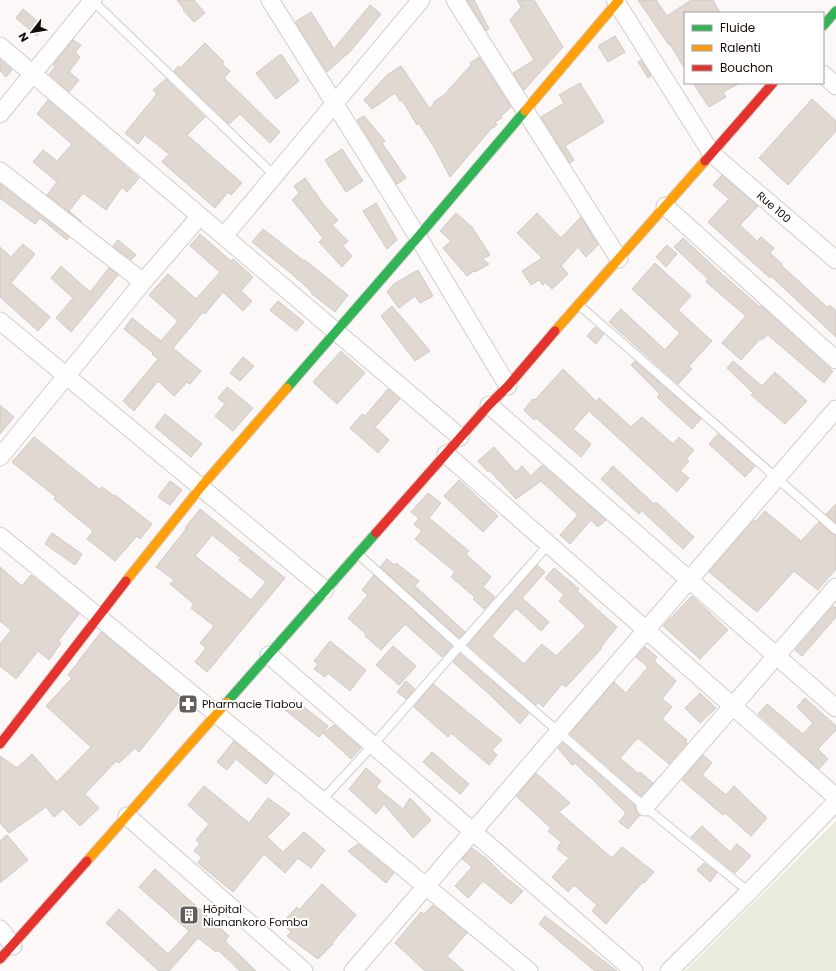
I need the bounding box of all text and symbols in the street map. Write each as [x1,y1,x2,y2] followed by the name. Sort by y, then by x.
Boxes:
[12,12,52,52] north arrow
[684,12,824,84] legend
[720,19,755,36] text: Fluide
[14,29,32,45] text: N
[720,39,761,56] text: Ralenti
[720,59,773,76] text: Bouchon
[753,188,795,226] street label: Rue 100
[177,693,199,715] pharmacy icon: Pharmacie Tiabou
[202,696,302,712] place label: Pharmacie Tiabou
[203,901,308,930] place label: Hôpital Nianankoro Fomba
[178,904,200,926] building icon: Hôpital Nianankoro Fomba

